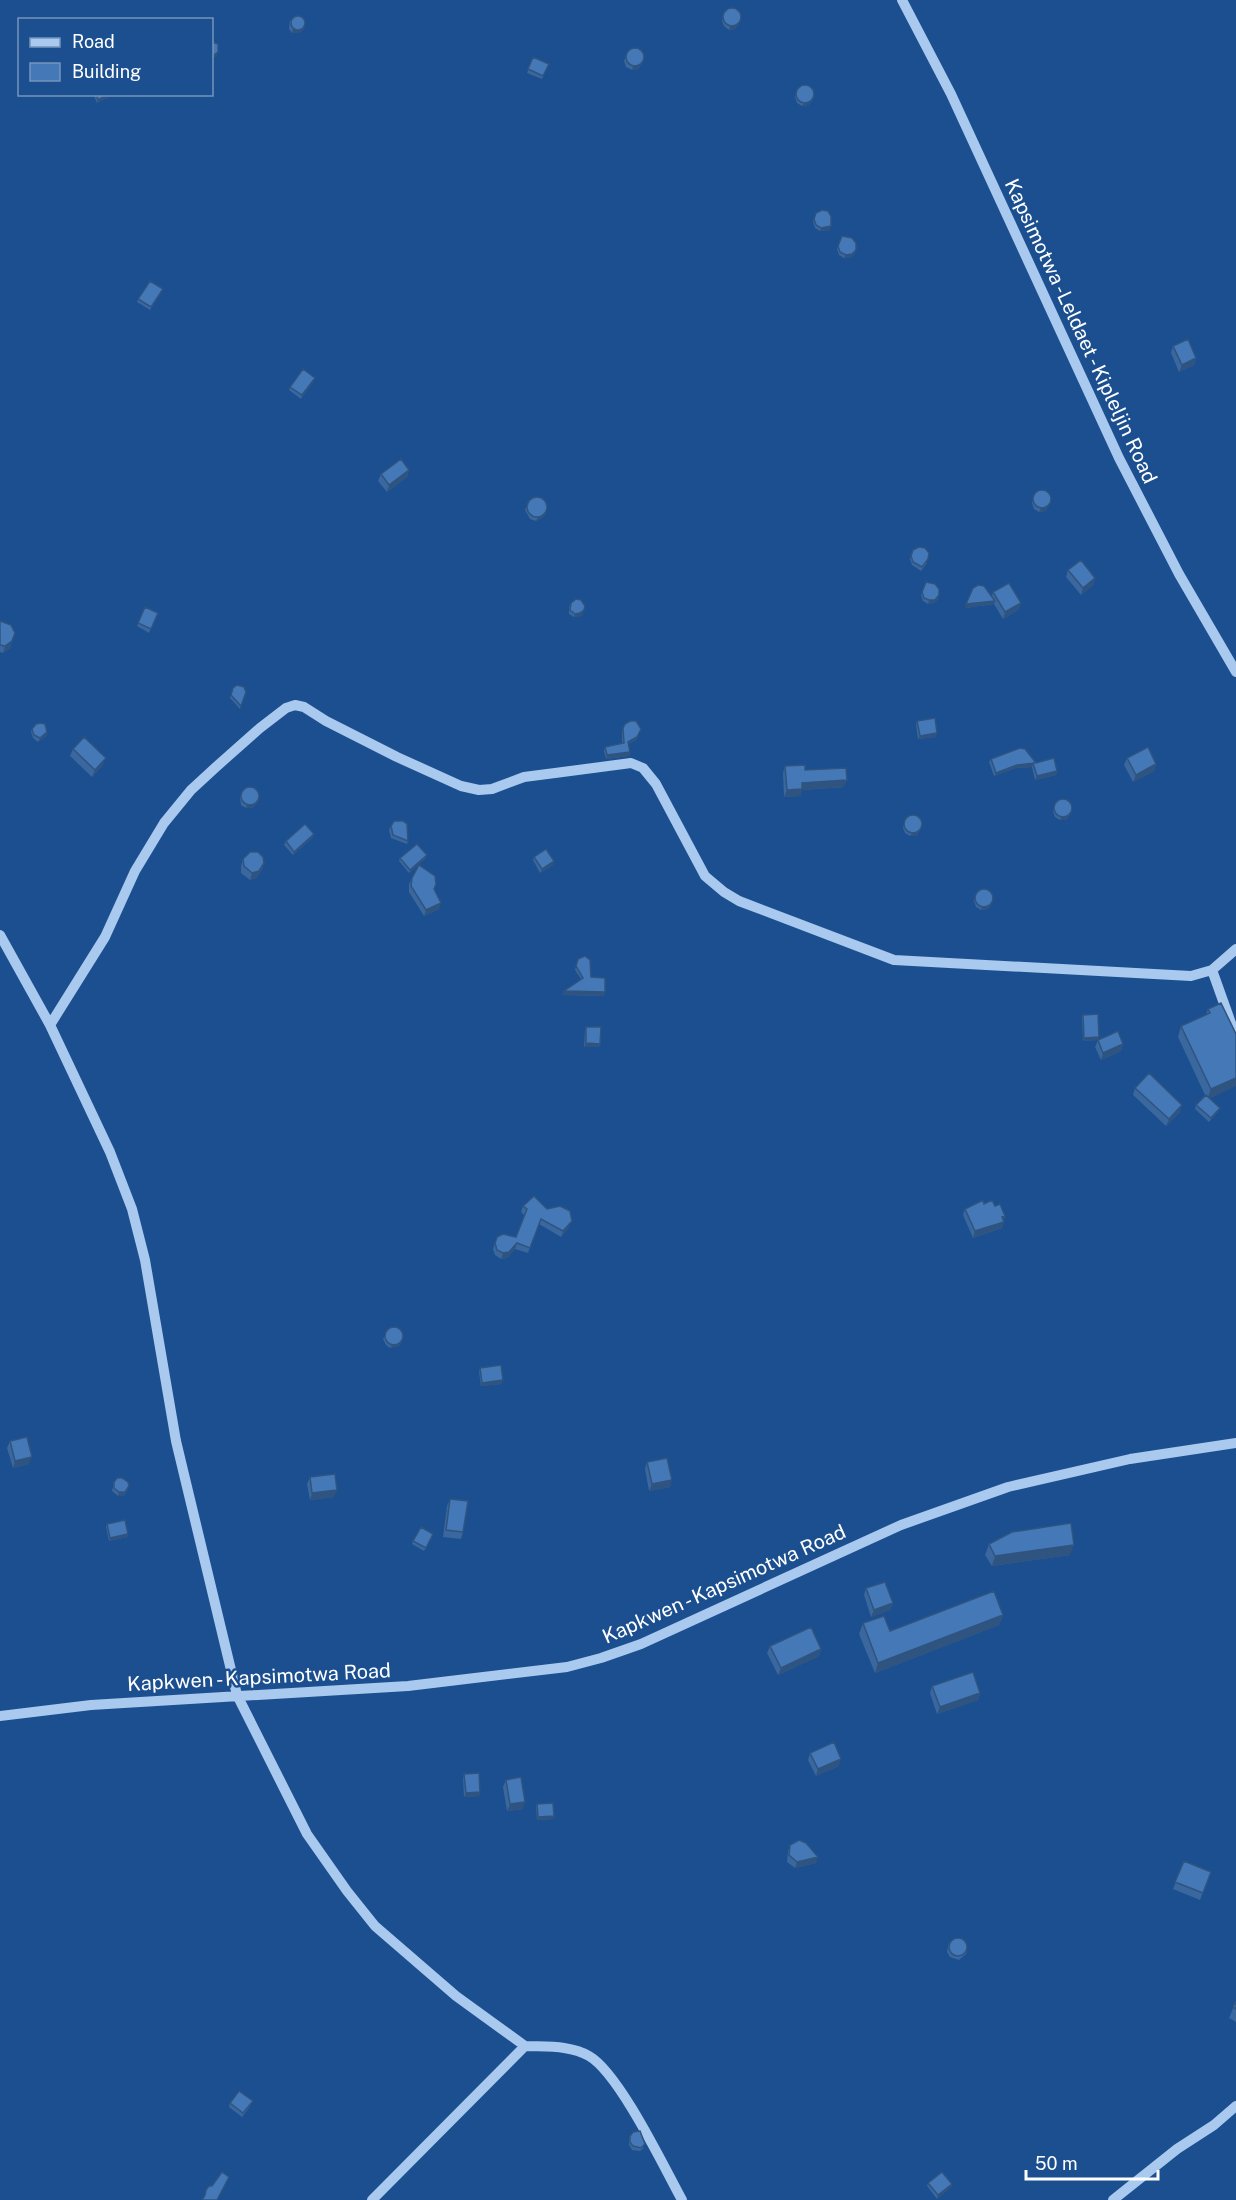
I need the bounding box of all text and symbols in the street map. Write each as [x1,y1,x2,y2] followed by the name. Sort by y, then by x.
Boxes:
[18,18,213,96] legend
[72,31,115,52] text: Road
[72,61,141,82] text: Building
[1000,175,1162,487] street label: Kapsimotwa -Leldaet - Kipleljin Road
[598,1519,850,1649] street label: Kapkwen - Kapsimotwa Road
[126,1658,392,1696] street label: Kapkwen - Kapsimotwa Road
[1026,2143,1158,2181] scale bar
[1035,2153,1078,2174] text: 50 m

